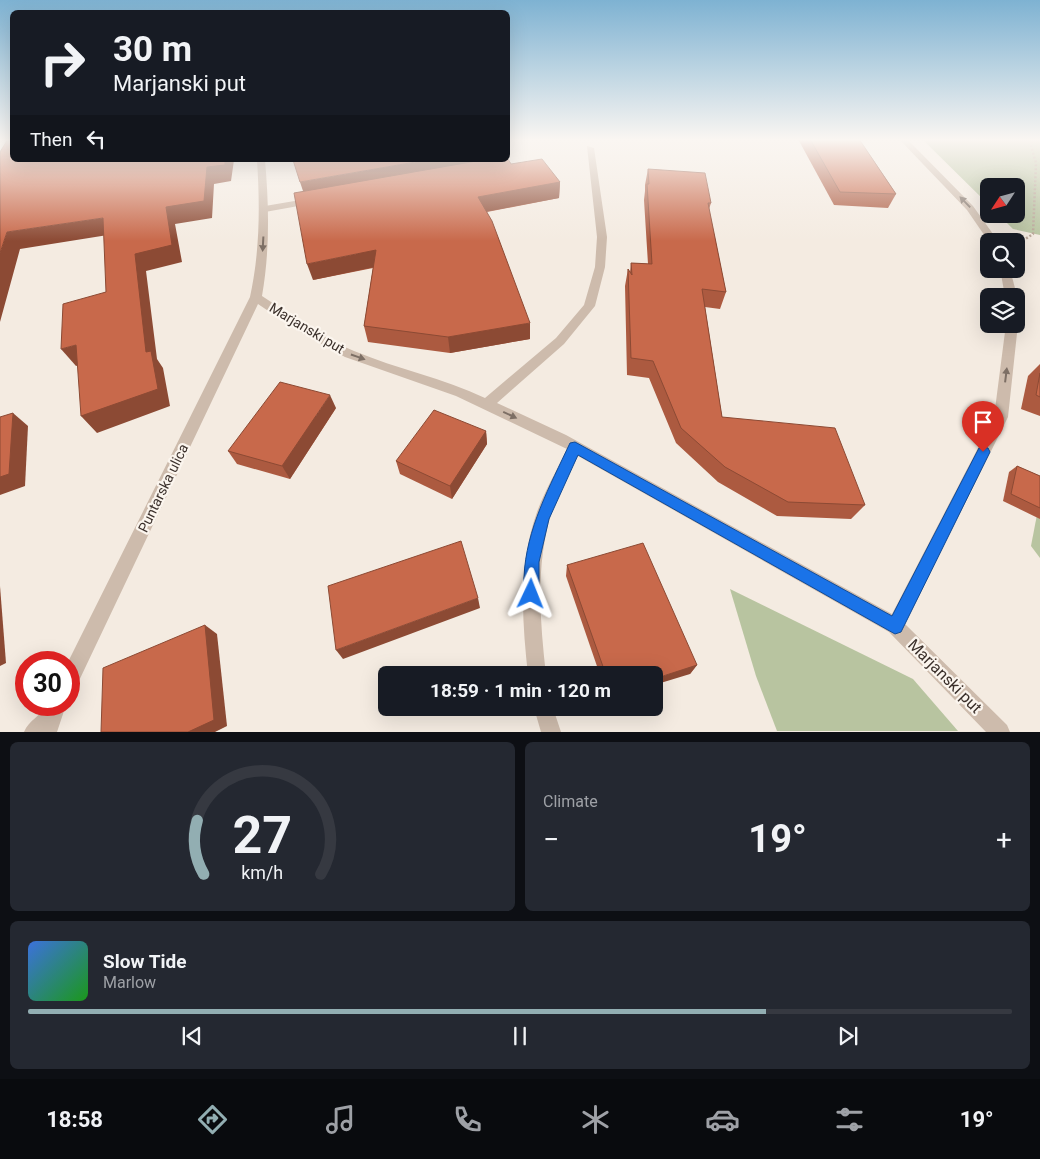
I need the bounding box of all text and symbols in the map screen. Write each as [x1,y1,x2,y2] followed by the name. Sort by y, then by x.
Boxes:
[113,29,192,70] text: 30 m
[30,30,95,95] icon: right
[113,71,246,96] text: Marjanski put
[82,125,110,153] icon: left
[30,128,72,151] text: Then
[980,178,1025,222] north arrow
[980,178,1025,333] map controls
[959,196,971,208] one-way arrow
[980,233,1025,278] button: search
[259,236,267,252] one-way arrow
[980,288,1025,333] button: layers
[267,299,348,357] street label: Marjanski put
[351,354,366,361] one-way arrow
[1002,367,1010,383] one-way arrow
[962,401,1004,452] pin
[969,408,997,436] icon: arrive
[503,411,517,419] one-way arrow
[135,441,191,535] street label: Puntarska ulica
[504,567,556,619] position arrow
[904,635,986,717] street label: Marjanski put
[15,651,80,716] speed limit sign: 30
[430,679,611,702] text: 18:59 · 1 min · 120 m
[543,792,598,811] text: Climate
[233,805,292,866] text: 27
[748,817,807,861] text: 19°
[543,823,559,856] text: −
[996,823,1012,856] text: +
[242,862,283,883] text: km/h
[103,950,186,973] text: Slow Tide
[103,973,156,992] text: Marlow
[178,1022,206,1050] icon: previous
[506,1022,534,1050] icon: pause
[834,1022,862,1050] icon: next
[195,1102,230,1137] icon: directions
[323,1102,358,1137] icon: music
[450,1102,485,1137] icon: phone
[578,1102,613,1137] icon: climate
[705,1102,740,1137] icon: car
[832,1102,867,1137] icon: filters
[46,1107,103,1132] text: 18:58
[960,1107,994,1132] text: 19°

